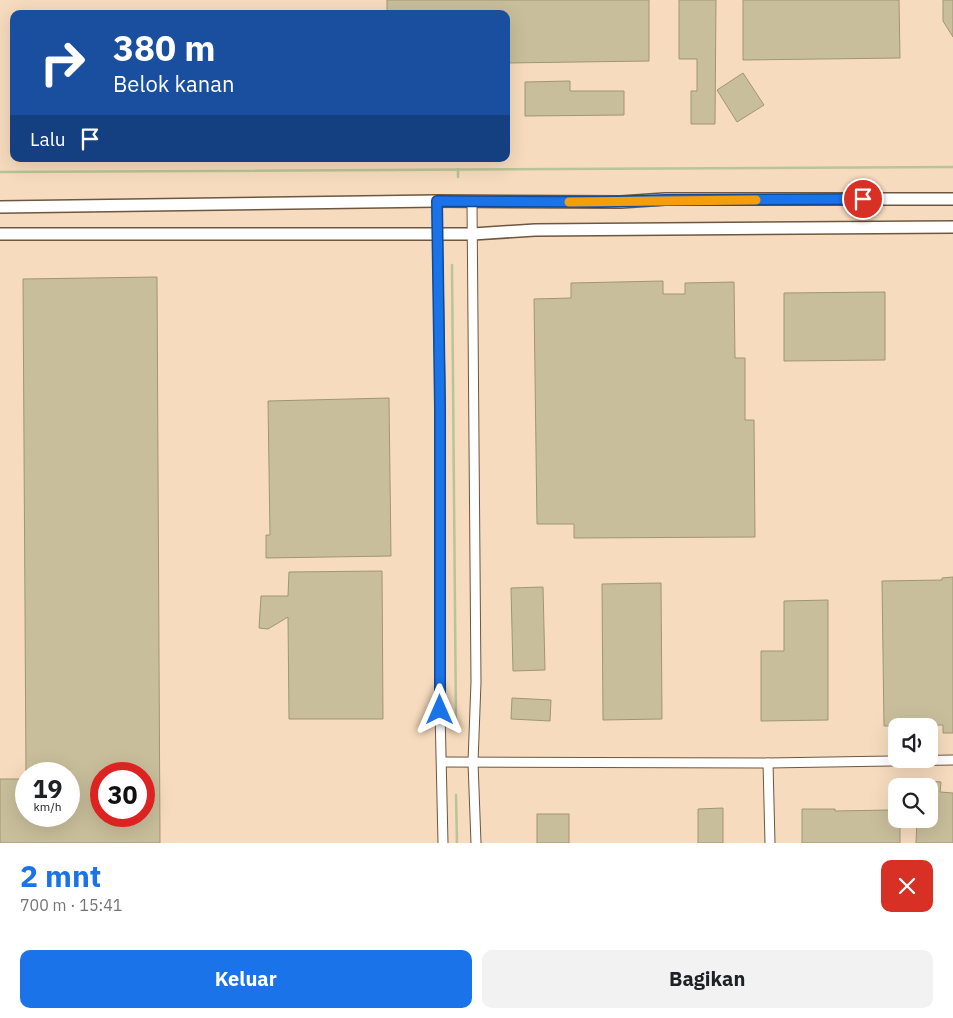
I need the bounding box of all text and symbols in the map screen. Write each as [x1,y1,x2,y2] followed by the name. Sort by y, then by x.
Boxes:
[113,25,216,71] text: 380 m
[30,30,95,95] icon: right
[113,69,235,98] text: Belok kanan
[76,125,104,153] icon: arrive
[30,127,66,151] text: Lalu
[842,178,884,220] pin
[849,185,877,213] icon: arrive
[413,683,465,735] position arrow
[888,718,938,828] map controls
[888,718,938,768] button: sound
[90,762,155,827] speed limit sign: 30
[32,772,63,805] text: 19
[888,778,938,828] button: search
[33,799,62,814] text: km/h
[20,856,101,895] text: 2 mnt
[881,860,933,912] button: close
[20,895,122,915] text: 700 m · 15:41
[20,950,472,1008] button: Keluar
[482,950,933,1008] button: Bagikan

